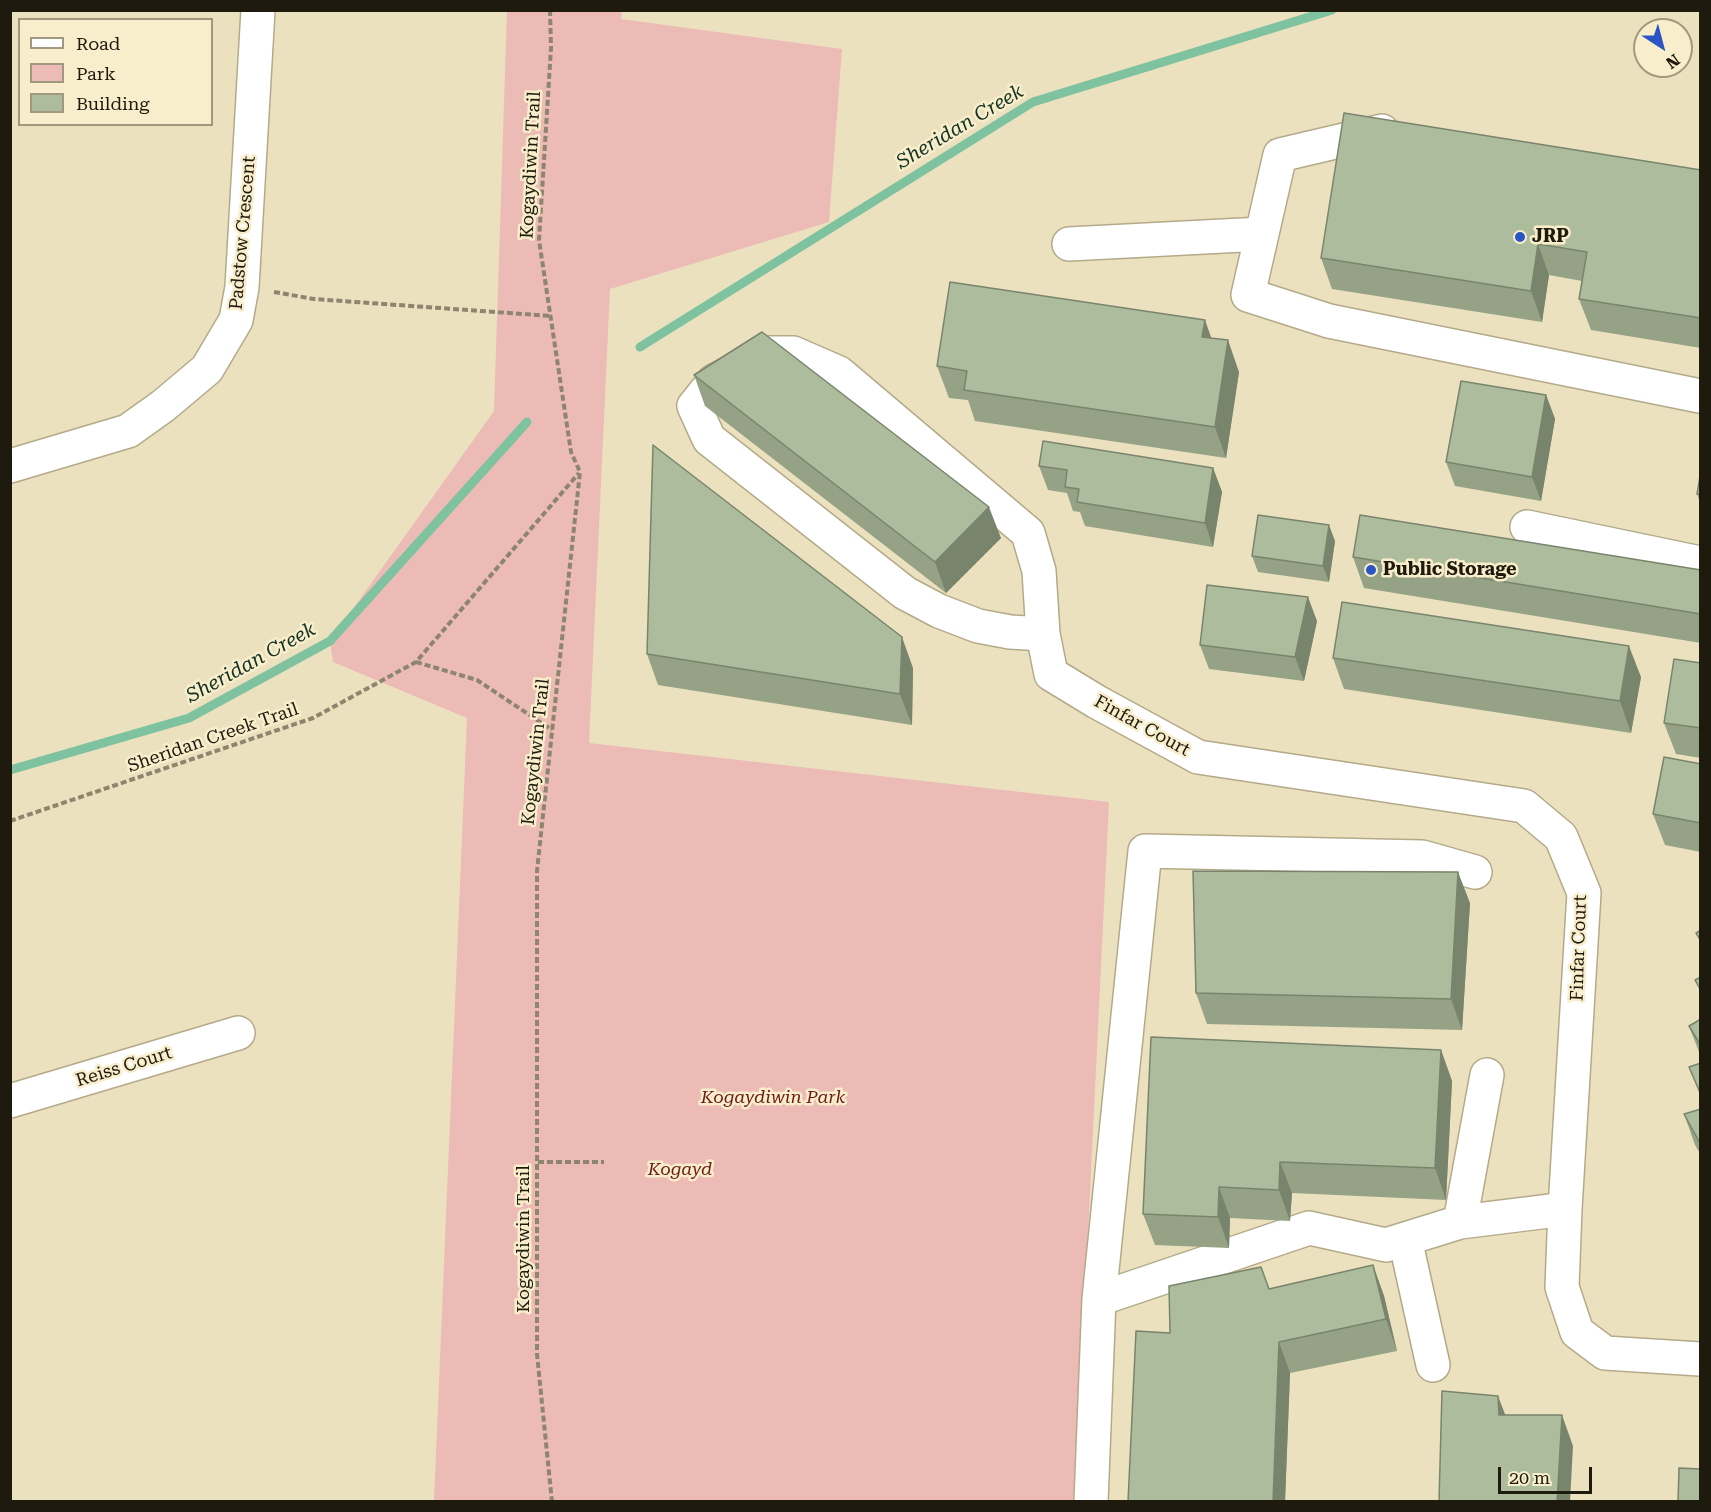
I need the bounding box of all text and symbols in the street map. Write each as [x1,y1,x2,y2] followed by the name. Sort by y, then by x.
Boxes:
[18,18,213,126] legend
[1633,18,1693,78] north arrow
[76,33,120,54] text: Road
[1662,50,1683,73] text: N
[76,63,116,84] text: Park
[892,80,1028,174] water label: Sheridan Creek
[516,91,546,239] street label: Kogaydiwin Trail
[76,93,150,114] text: Building
[226,155,260,311] street label: Padstow Crescent
[1532,226,1569,248] place label: JRP
[1513,230,1527,244] marker: JRP
[1383,559,1517,581] place label: Public Storage
[1364,563,1378,577] marker: Public Storage
[182,618,320,708] water label: Sheridan Creek
[518,678,554,826] street label: Kogaydiwin Trail
[1090,691,1194,761] street label: Finfar Court
[125,699,301,777] street label: Sheridan Creek Trail
[1566,895,1592,1001] street label: Finfar Court
[73,1042,175,1092] street label: Reiss Court
[701,1087,845,1109] park label: Kogaydiwin Park
[648,1159,712,1181] park label: Kogayd
[513,1165,535,1313] street label: Kogaydiwin Trail
[1501,1455,1596,1493] scale bar
[1509,1467,1550,1488] text: 20 m

